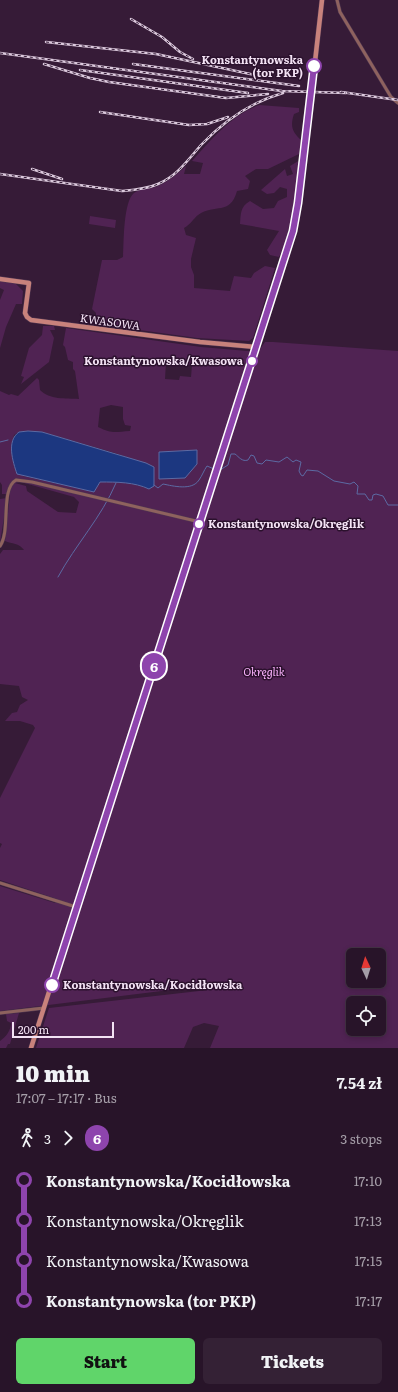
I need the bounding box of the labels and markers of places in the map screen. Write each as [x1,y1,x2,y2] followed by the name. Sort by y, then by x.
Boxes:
[202,51,304,80] place label: Konstantynowska (tor PKP)
[306,58,322,74] marker: Konstantynowska (tor PKP)
[84,352,244,368] place label: Konstantynowska/Kwasowa
[246,355,258,367] marker: Konstantynowska/Kwasowa
[208,515,365,531] place label: Konstantynowska/Okręglik
[193,518,205,530] marker: Konstantynowska/Okręglik
[63,976,243,992] place label: Konstantynowska/Kocidłowska
[44,977,60,993] marker: Konstantynowska/Kocidłowska

